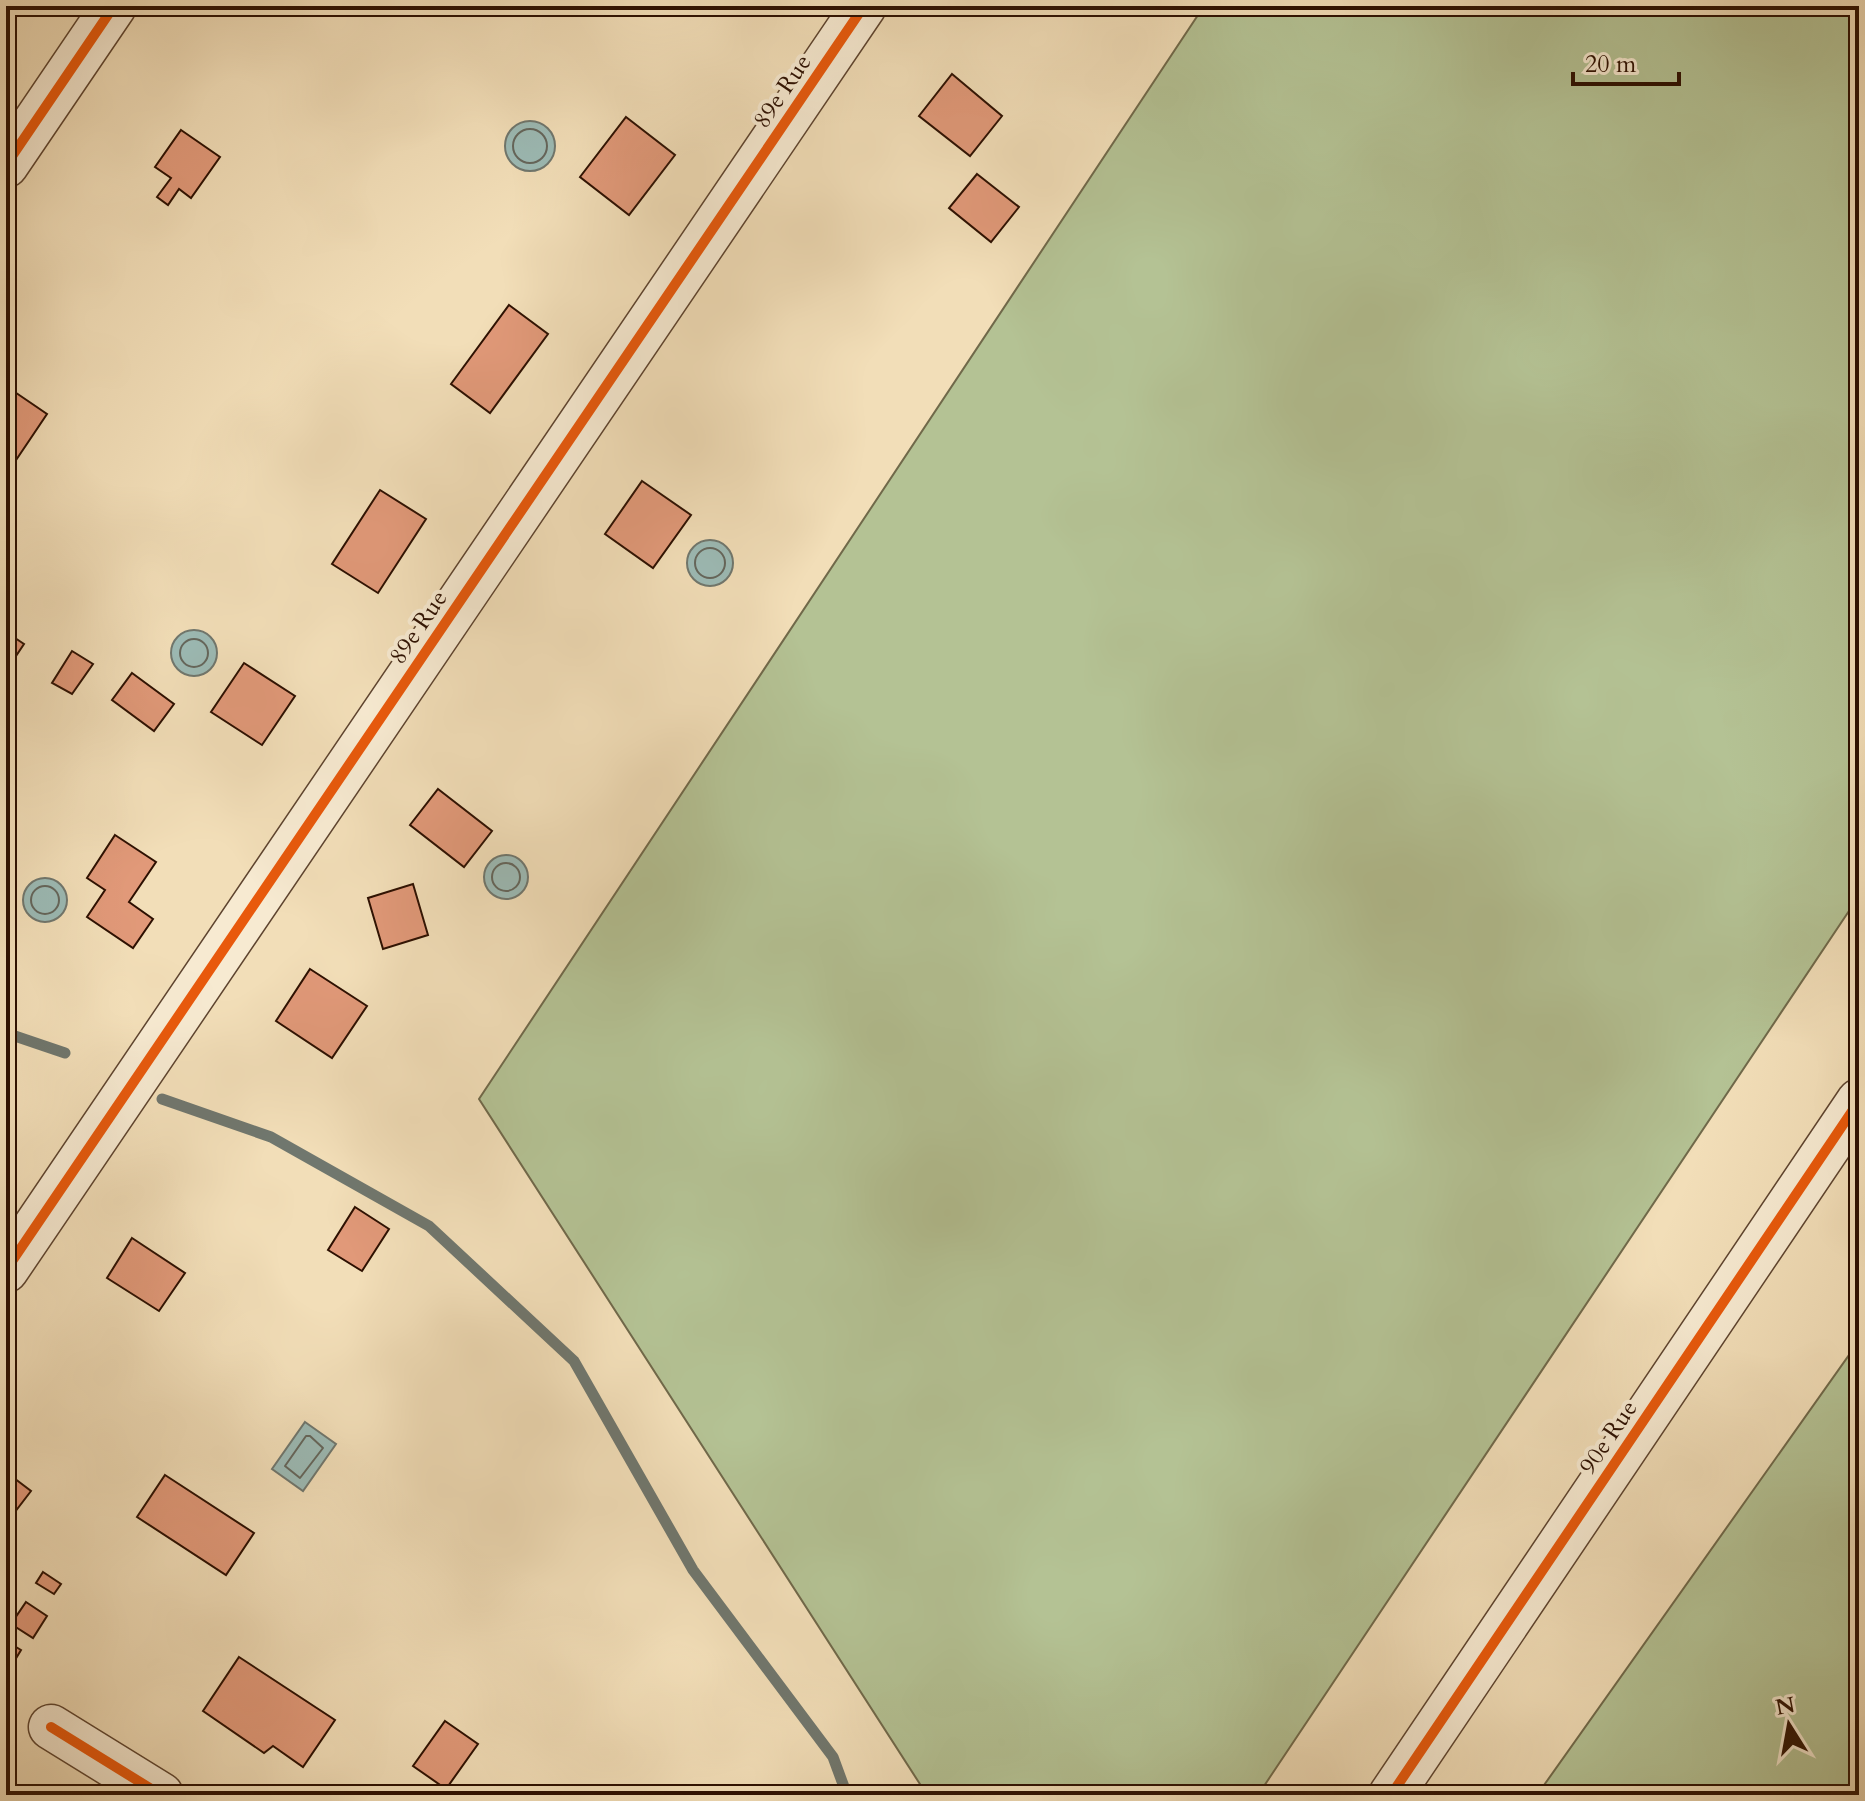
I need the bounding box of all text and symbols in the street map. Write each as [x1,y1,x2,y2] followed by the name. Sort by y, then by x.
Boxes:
[1573,36,1679,86] scale bar
[746,48,819,135] street label: 89e Rue
[1585,48,1637,81] text: 20 m
[382,584,455,671] street label: 89e Rue
[1572,1394,1645,1481] street label: 90e Rue
[1749,1685,1829,1765] north arrow
[1773,1690,1798,1723] text: N

